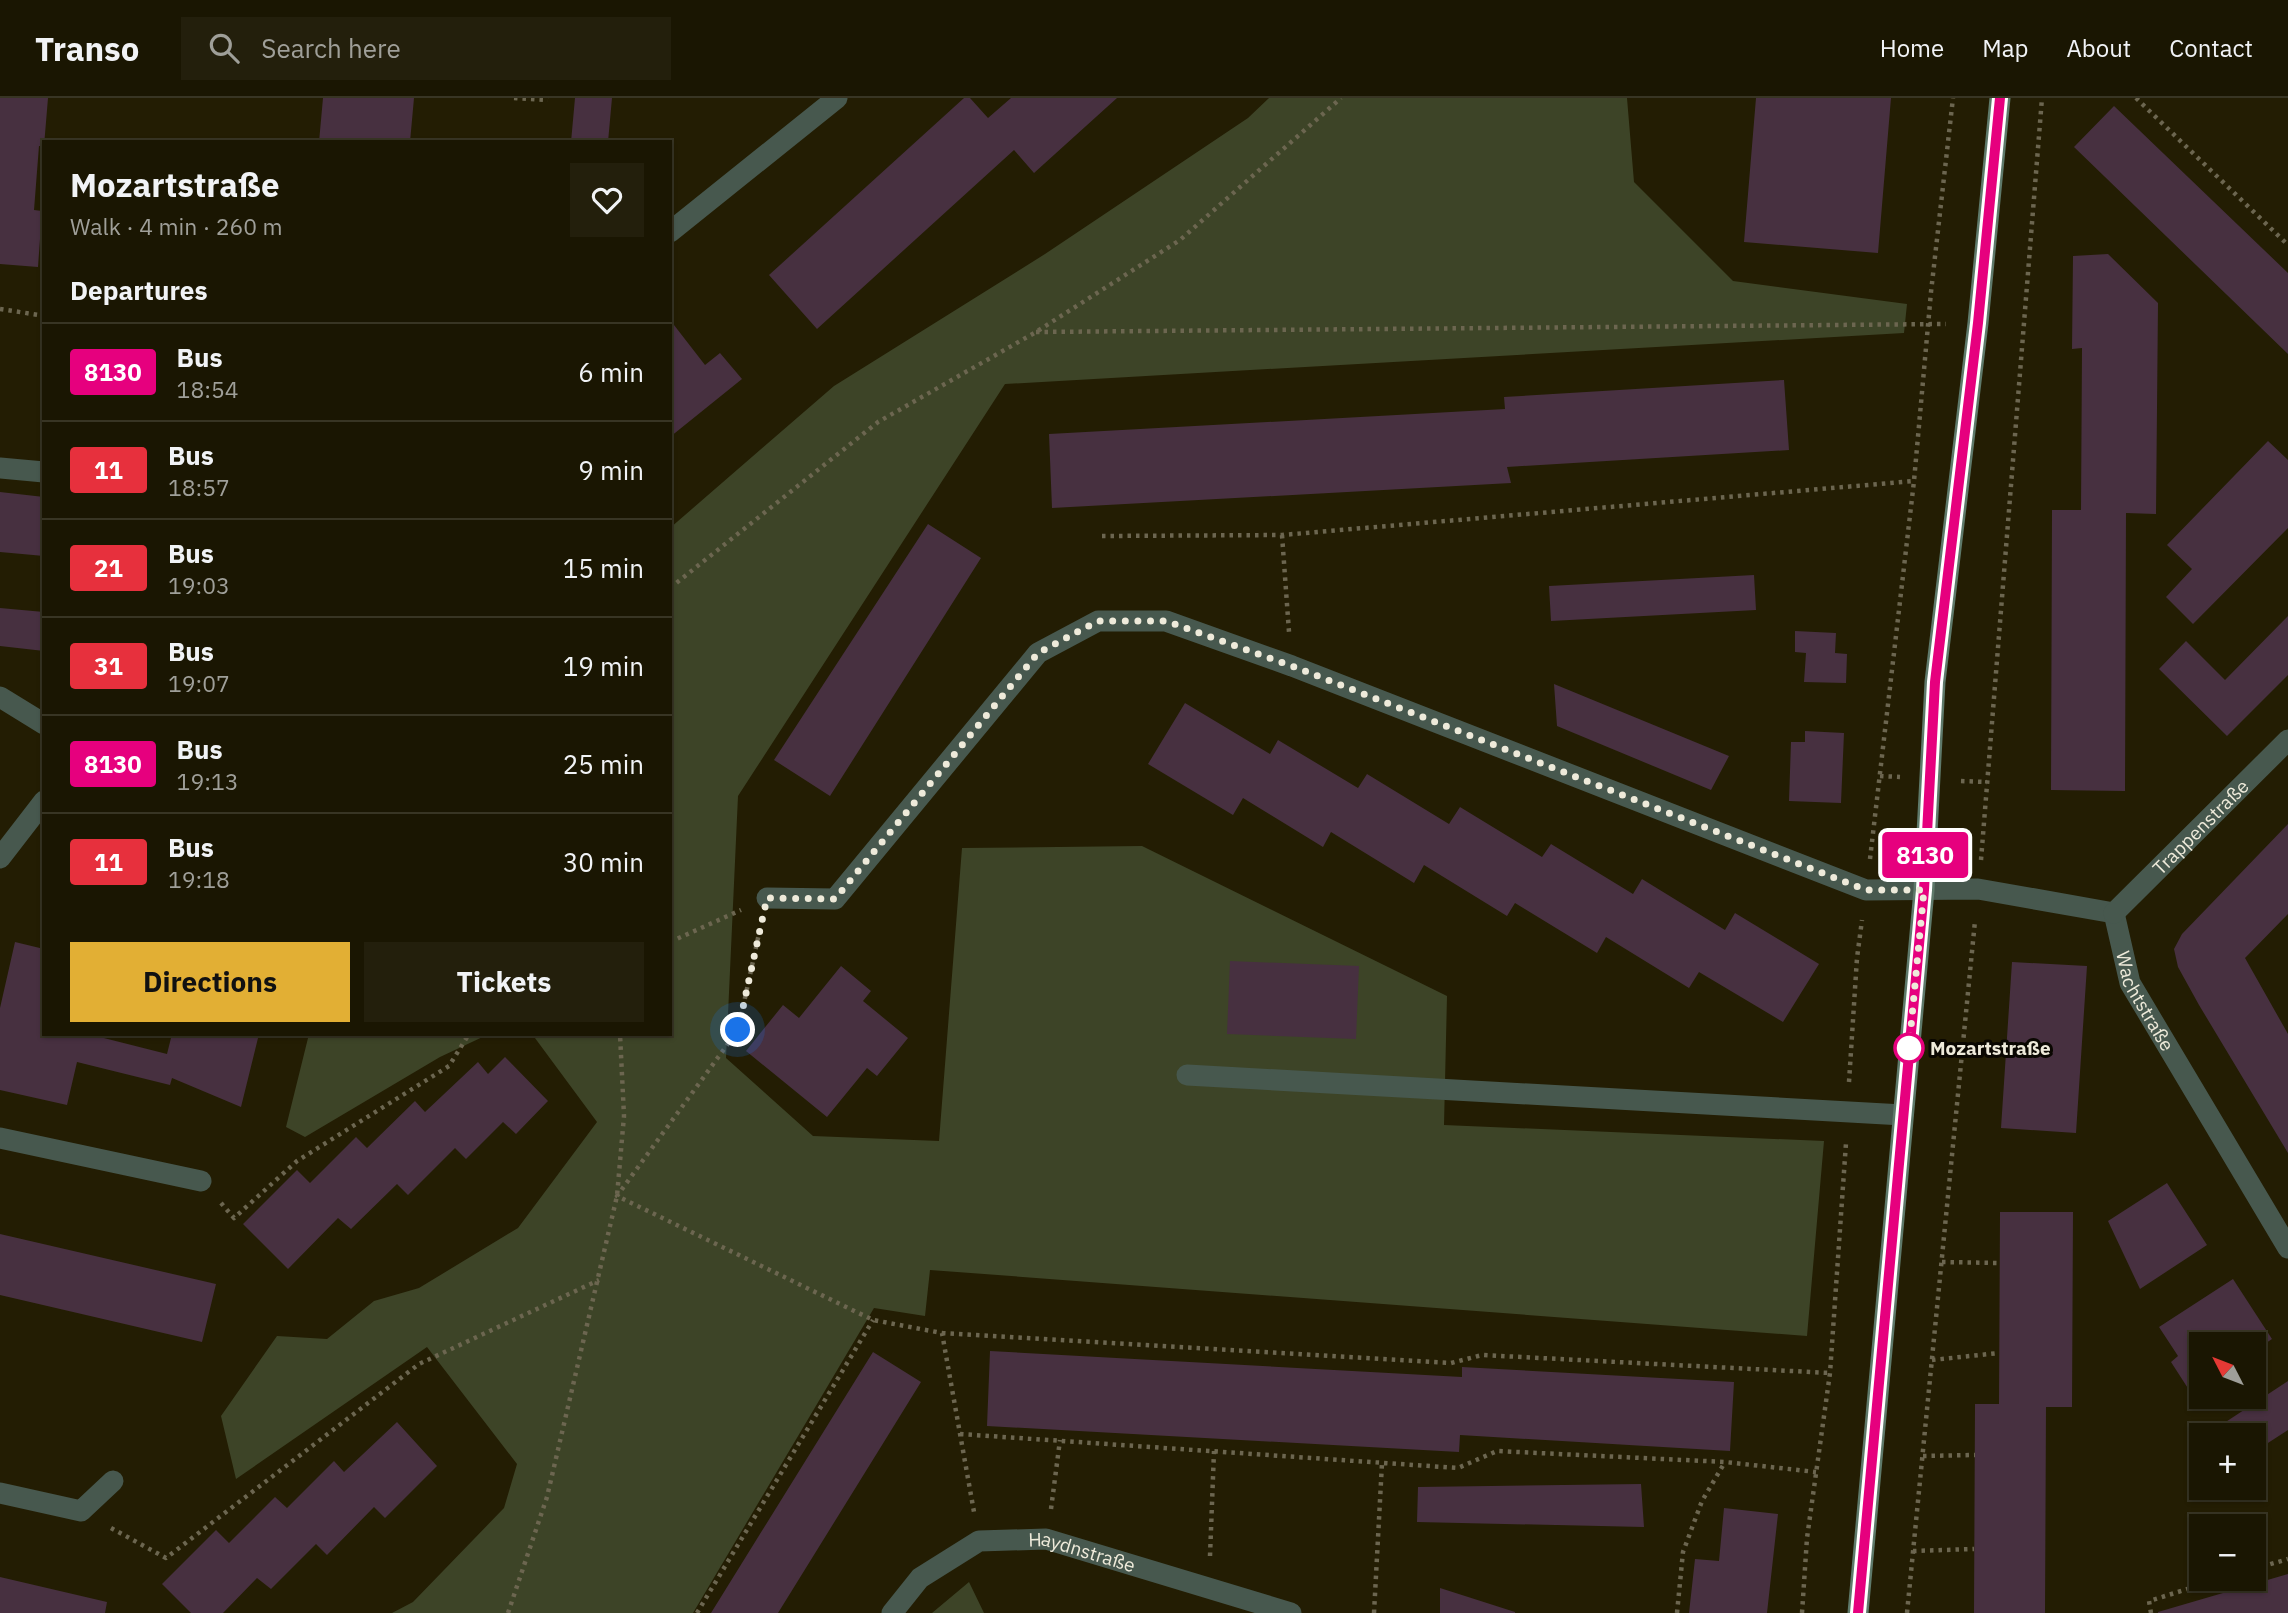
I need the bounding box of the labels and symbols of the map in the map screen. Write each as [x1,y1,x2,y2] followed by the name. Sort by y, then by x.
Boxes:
[2147,774,2254,880] street label: Trappenstraße
[1876,832,1974,878] line badge: 8130
[2111,949,2180,1055] street label: Wachtstraße
[720,1012,755,1047] your location
[1894,1033,1924,1063] marker: Mozartstraße
[1930,1036,2051,1060] place label: Mozartstraße
[2189,1332,2266,1409] north arrow
[1028,1526,1138,1577] street label: Haydnstraße

